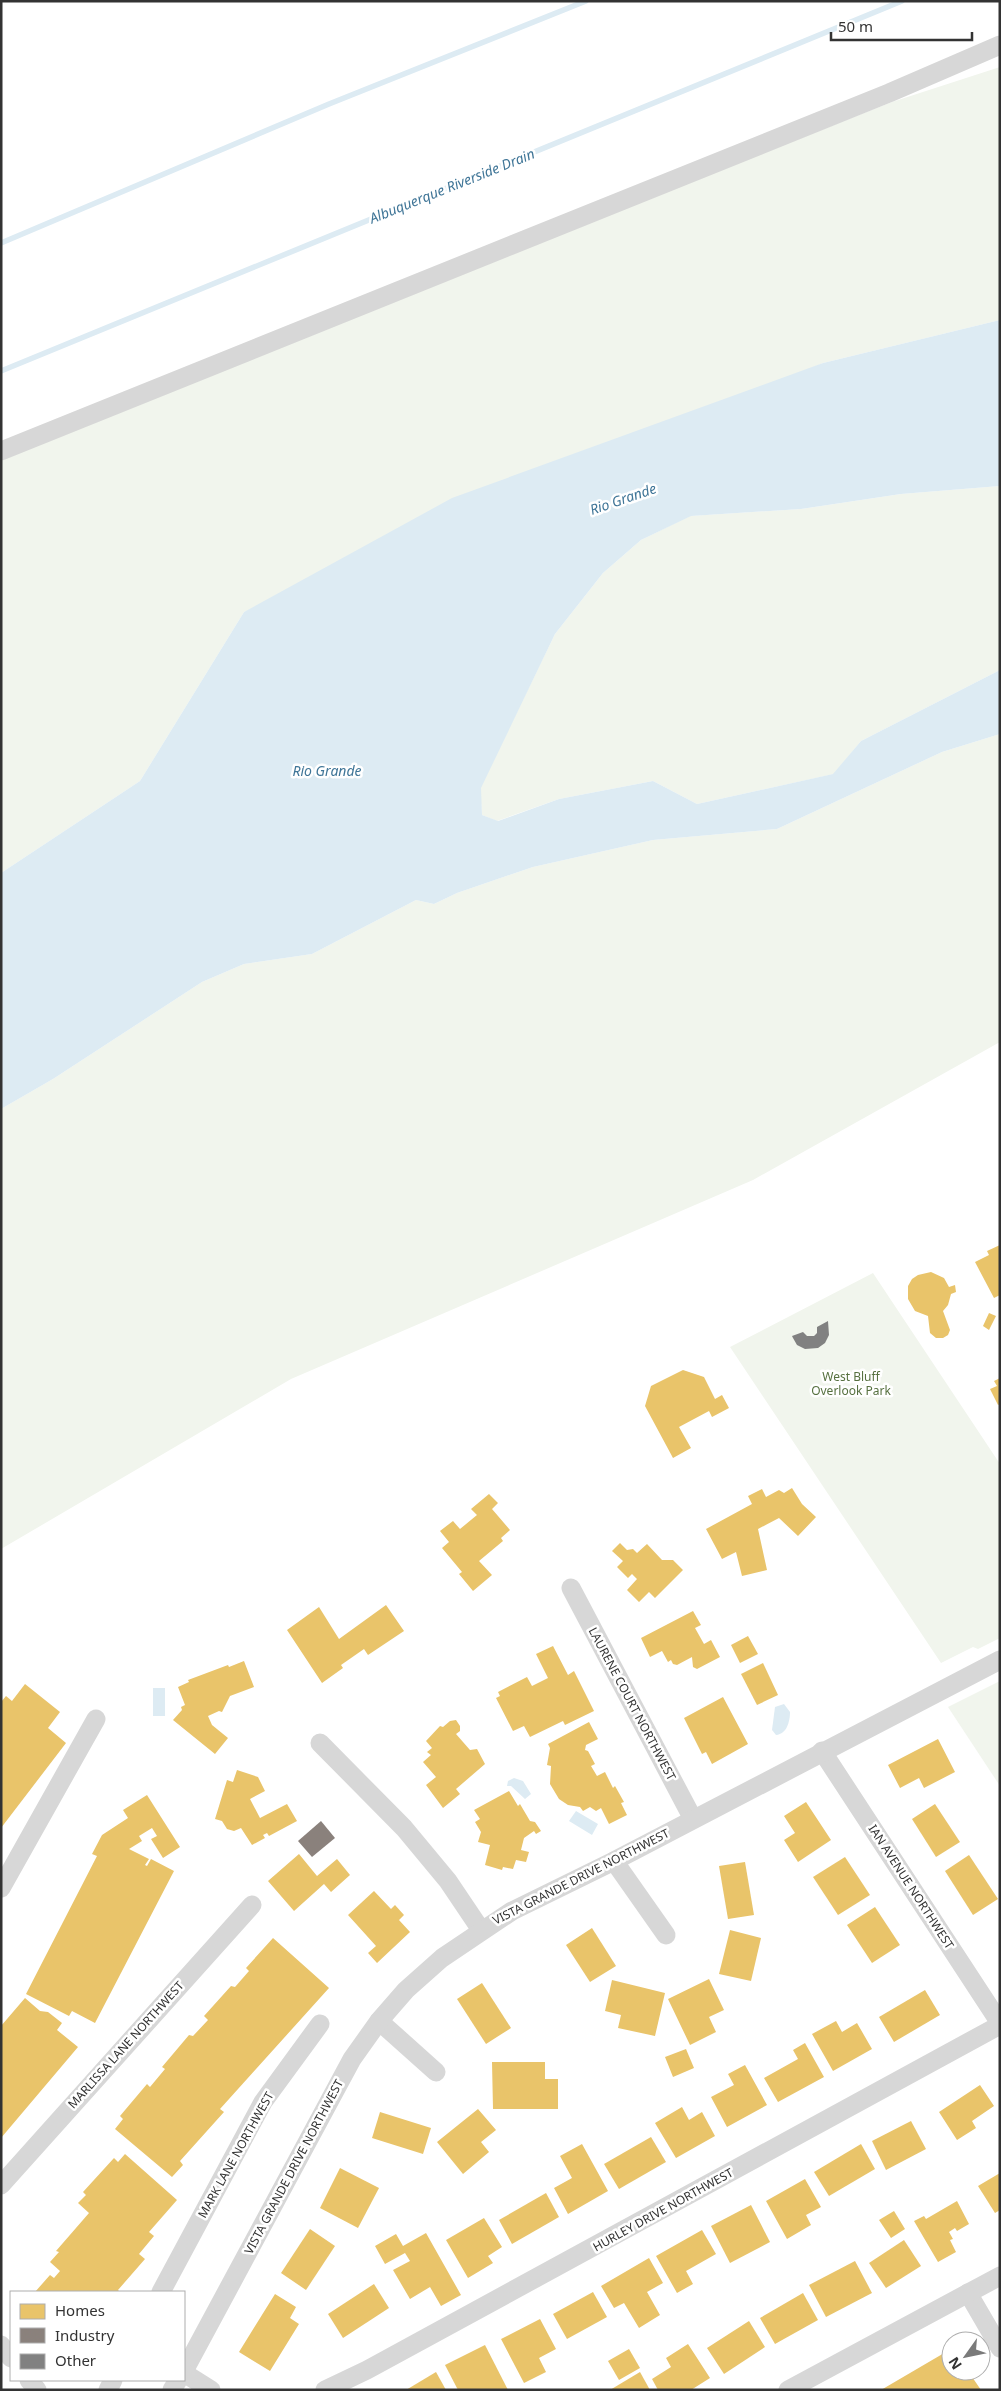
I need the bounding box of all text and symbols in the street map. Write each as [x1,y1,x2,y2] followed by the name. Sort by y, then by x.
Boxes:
[831,10,972,42] scale bar
[838,16,873,36] text: 50 m
[366,144,537,228] water label: Albuquerque Riverside Drain
[587,478,659,519] water label: Rio Grande
[292,761,362,780] water label: Rio Grande
[811,1368,891,1399] park label: West Bluff Overlook Park
[585,1624,680,1784] street label: LAURENE COURT NORTHWEST
[865,1821,958,1953] street label: IAN AVENUE NORTHWEST
[490,1824,672,1929] street label: VISTA GRANDE DRIVE NORTHWEST
[64,1977,188,2112] street label: MARLISSA LANE NORTHWEST
[240,2076,347,2257] street label: VISTA GRANDE DRIVE NORTHWEST
[194,2088,278,2221] street label: MARK LANE NORTHWEST
[590,2164,736,2255] street label: HURLEY DRIVE NORTHWEST
[10,2291,185,2381] legend
[55,2300,105,2320] text: Homes
[55,2325,115,2345] text: Industry
[941,2331,991,2381] north arrow
[55,2350,96,2370] text: Other
[944,2353,966,2373] text: N

